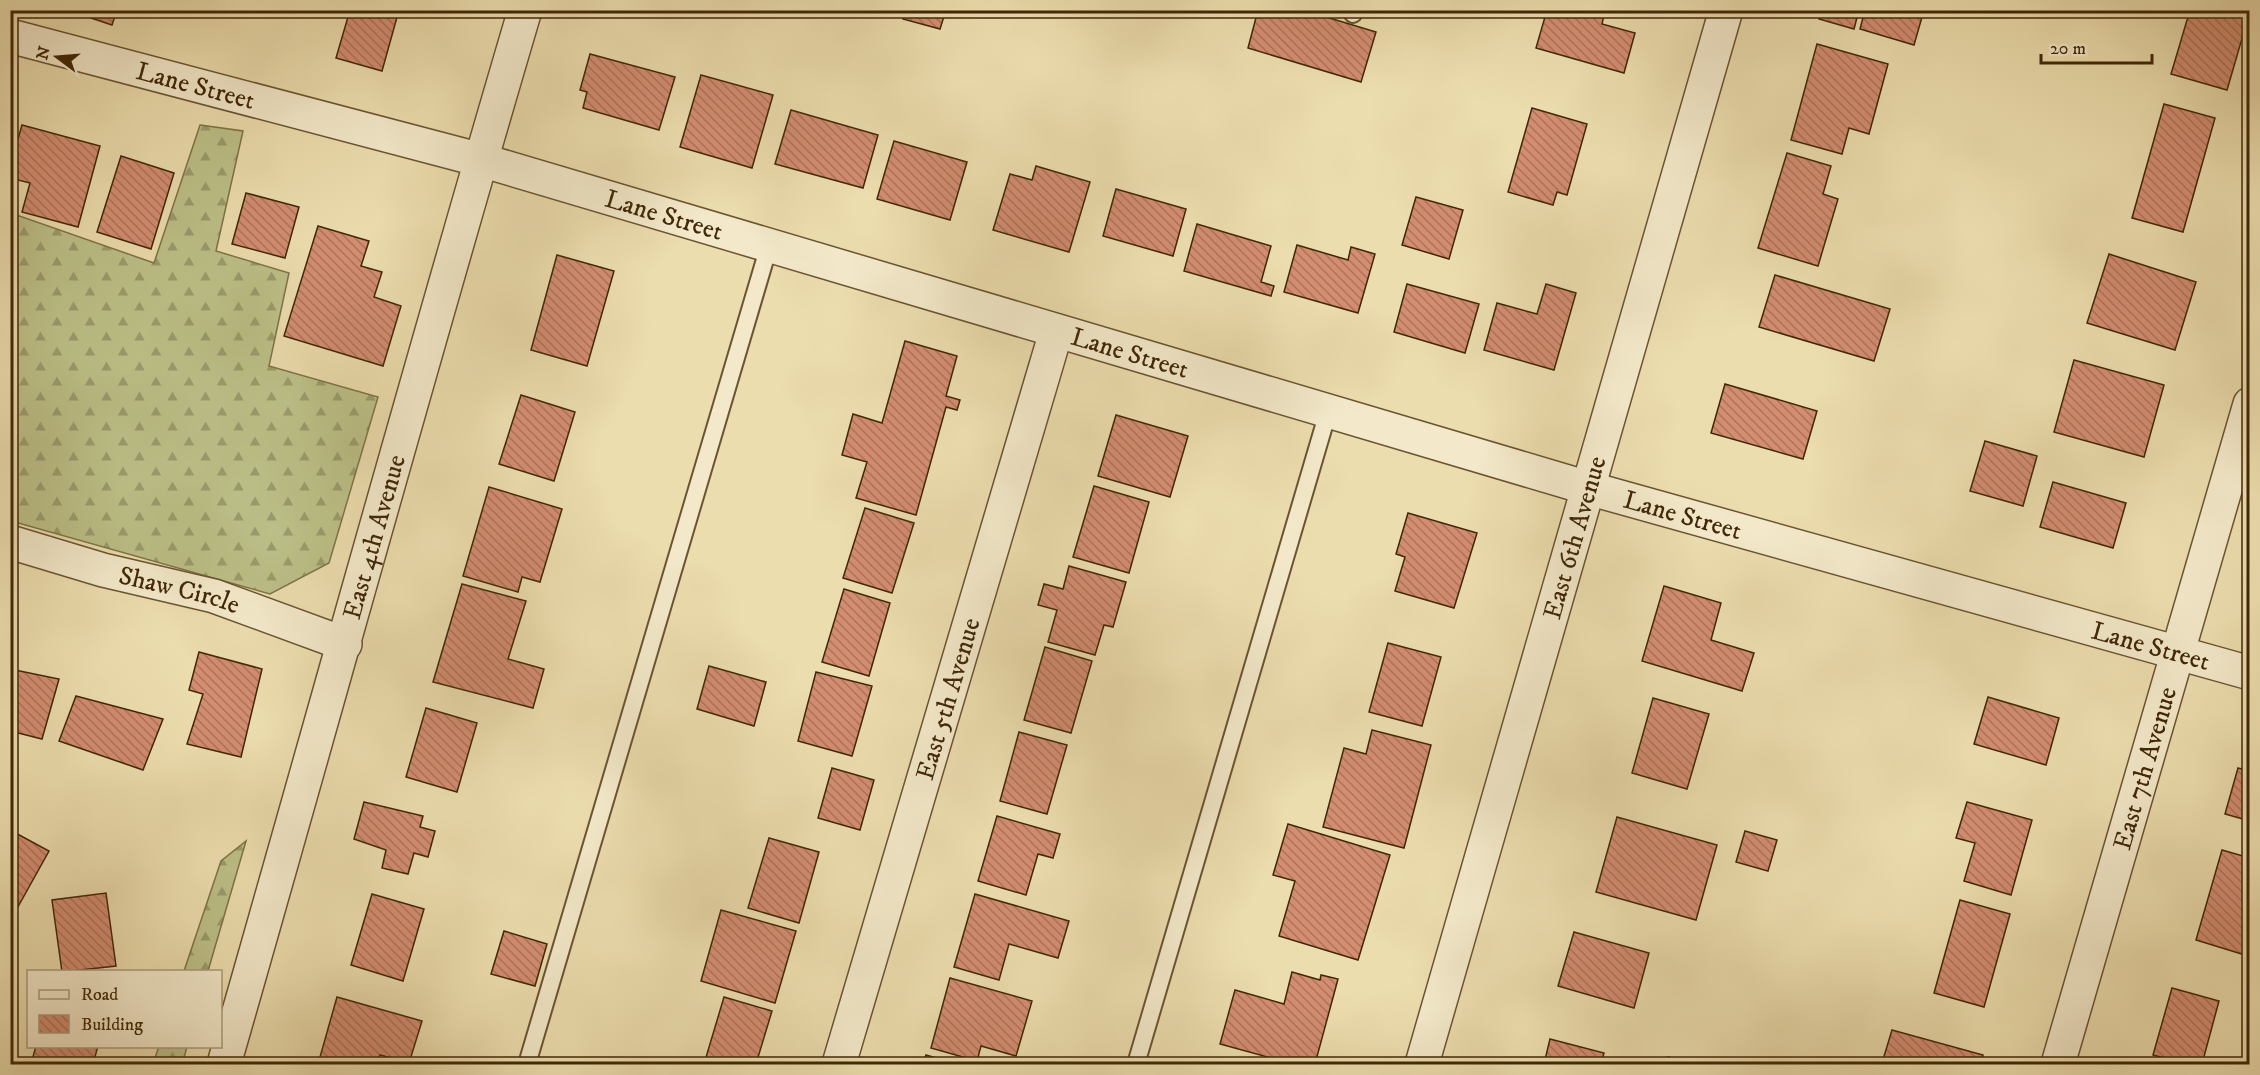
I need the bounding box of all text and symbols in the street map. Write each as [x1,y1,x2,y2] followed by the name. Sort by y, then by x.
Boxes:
[27,27,87,87] north arrow
[2041,27,2152,65] scale bar
[2050,38,2086,60] text: 20 m
[32,44,55,62] text: N
[133,55,258,118] street label: Lane Street
[601,183,726,249] street label: Lane Street
[1067,321,1192,387] street label: Lane Street
[336,451,414,623] street label: East 4th Avenue
[1536,453,1614,623] street label: East 6th Avenue
[1620,484,1745,548] street label: Lane Street
[116,559,244,622] street label: Shaw Circle
[909,614,988,784] street label: East 5th Avenue
[2088,615,2213,679] street label: Lane Street
[2106,683,2185,854] street label: East 7th Avenue
[27,970,222,1048] legend
[81,984,118,1006] text: Road
[81,1014,143,1036] text: Building

